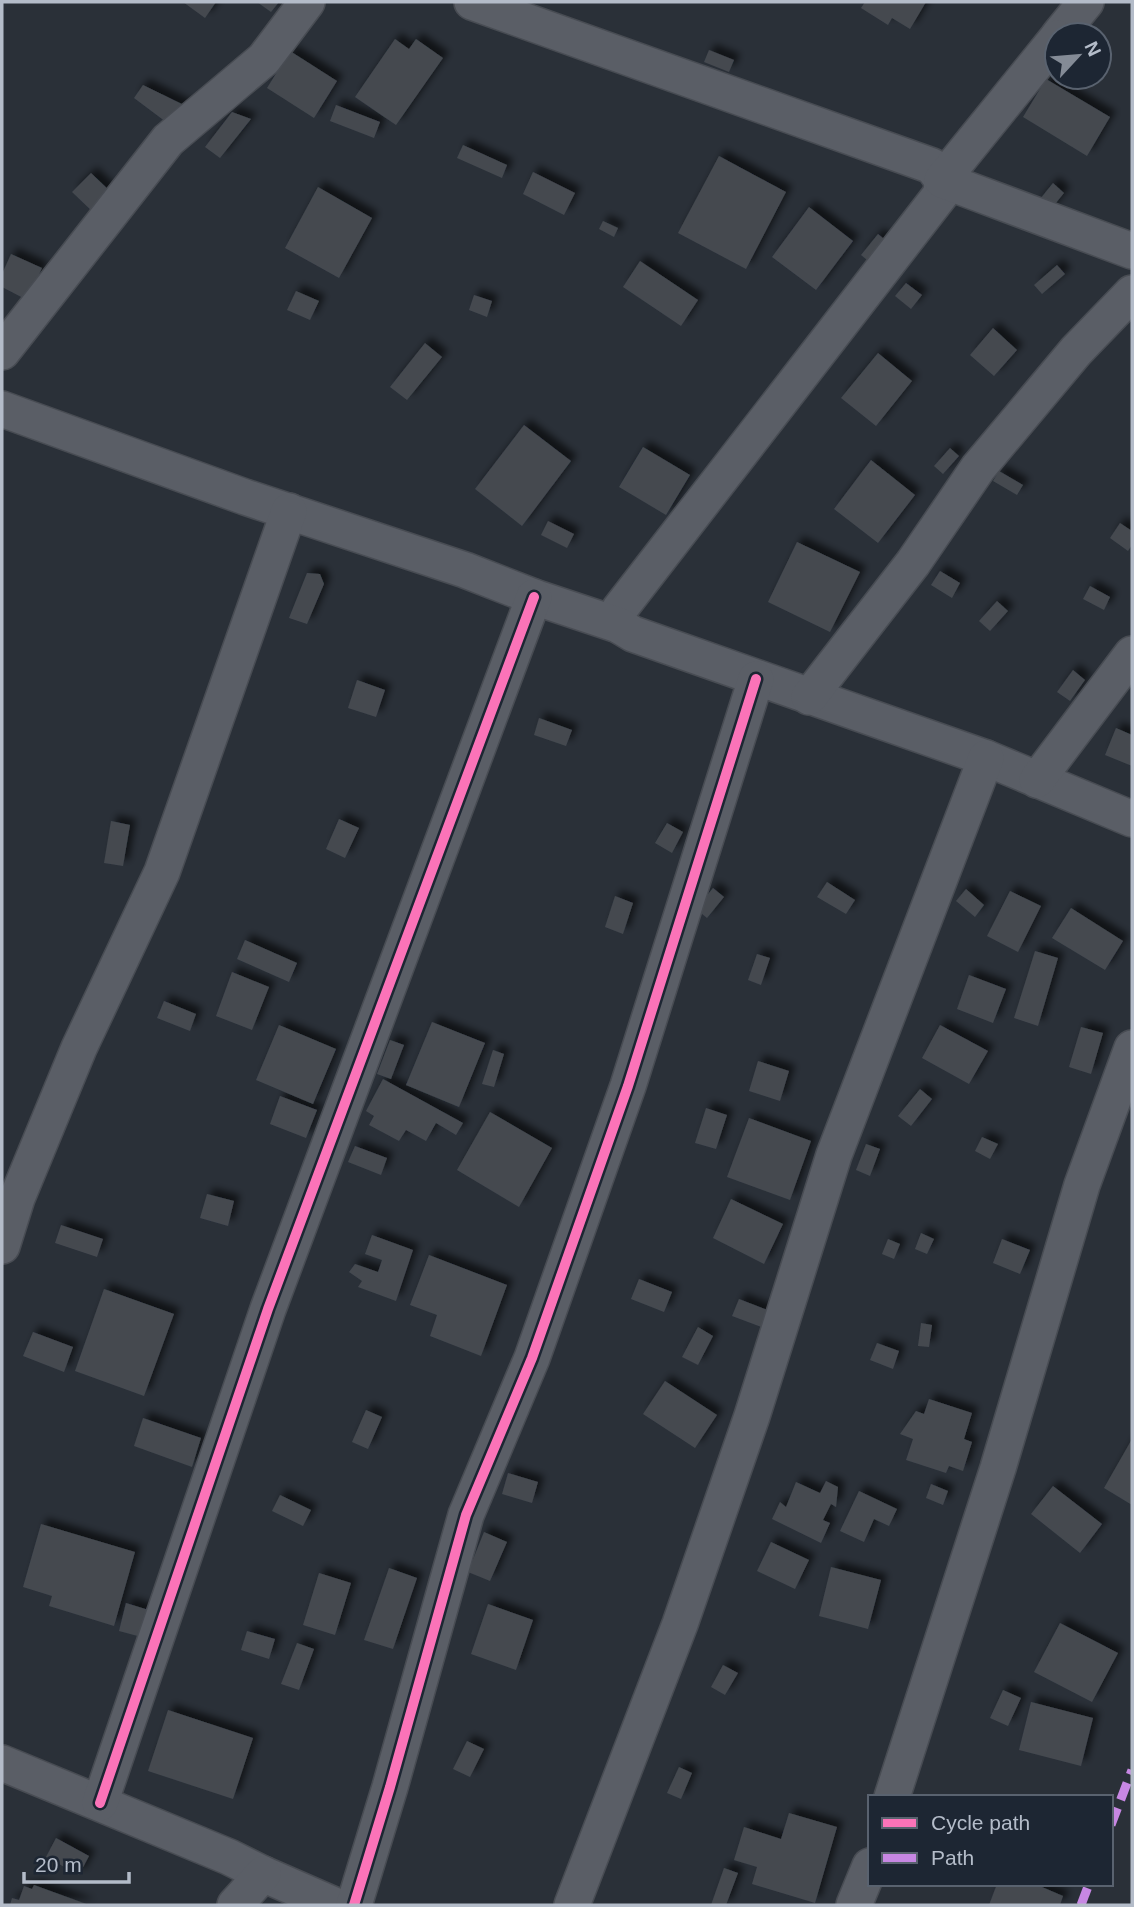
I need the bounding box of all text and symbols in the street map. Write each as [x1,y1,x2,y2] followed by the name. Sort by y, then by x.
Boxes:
[1043,21,1113,91] north arrow
[1080,38,1105,60] text: N
[868,1795,1113,1886] legend
[931,1811,1030,1834] text: Cycle path
[24,1840,130,1884] scale bar
[931,1846,974,1869] text: Path
[35,1853,82,1876] text: 20 m

